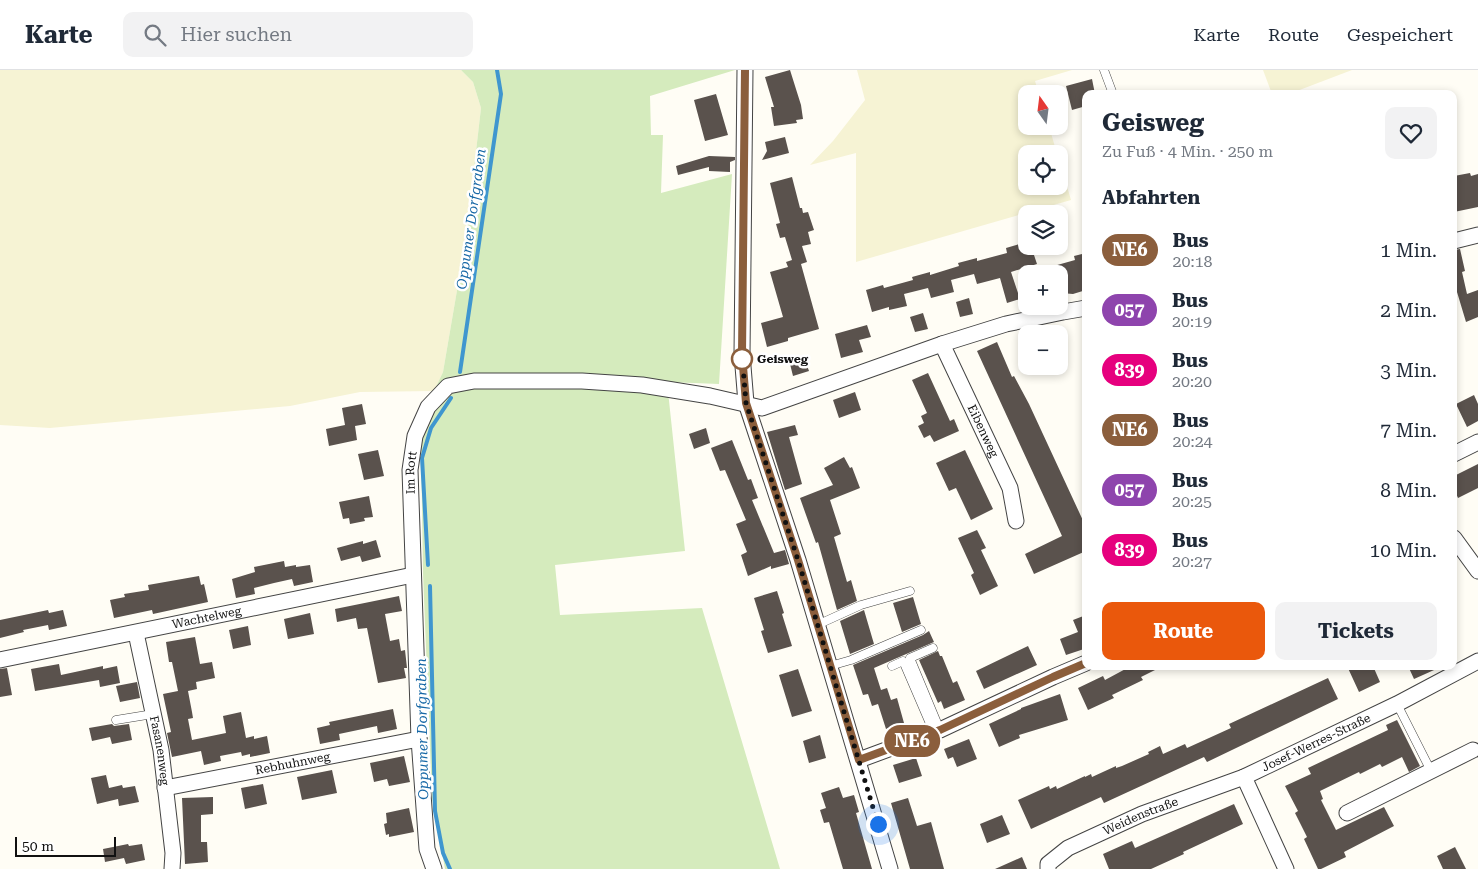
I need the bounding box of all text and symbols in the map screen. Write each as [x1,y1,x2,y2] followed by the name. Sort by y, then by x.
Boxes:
[123,12,473,57] search box
[25,21,93,49] text: Karte
[141,21,169,49] icon: search
[181,23,292,46] text: Hier suchen
[1193,24,1240,45] text: Karte
[1268,24,1319,45] text: Route
[1347,24,1453,45] text: Gespeichert
[1018,85,1068,135] north arrow
[1018,85,1068,375] map controls
[1385,107,1437,159] button: heart
[1102,109,1204,137] text: Geisweg
[1102,142,1273,161] text: Zu Fuß · 4 Min. · 250 m
[1018,145,1068,195] button: locate
[453,147,489,290] water label: Oppumer Dorfgraben
[1102,186,1200,209] text: Abfahrten
[1018,205,1068,255] button: layers
[1173,229,1209,252] text: Bus
[1112,239,1148,260] text: NE6
[1380,239,1437,262] text: 1 Min.
[1173,252,1213,271] text: 20:18
[1018,265,1068,315] button: +
[1172,289,1208,312] text: Bus
[1114,299,1145,320] text: 057
[1380,299,1437,322] text: 2 Min.
[1172,312,1212,331] text: 20:19
[1018,325,1068,375] button: −
[731,348,753,370] marker: Geisweg
[1172,349,1208,372] text: Bus
[757,352,809,366] place label: Geisweg
[1114,359,1145,380] text: 839
[1380,359,1437,382] text: 3 Min.
[1172,372,1212,391] text: 20:20
[965,402,1001,460] street label: Eibenweg
[1173,409,1209,432] text: Bus
[1112,419,1148,440] text: NE6
[1380,419,1437,442] text: 7 Min.
[1173,432,1213,451] text: 20:24
[403,450,420,494] street label: Im Rott
[1172,469,1208,492] text: Bus
[1114,479,1145,500] text: 057
[1380,479,1437,502] text: 8 Min.
[1172,492,1212,511] text: 20:25
[1172,529,1208,552] text: Bus
[1114,539,1145,560] text: 839
[1370,539,1437,562] text: 10 Min.
[1172,552,1212,571] text: 20:27
[1102,602,1265,660] button: Route
[1275,602,1437,660] button: Tickets
[171,604,243,631] street label: Wachtelweg
[413,658,431,800] water label: Oppumer Dorfgraben
[1260,711,1373,774] street label: Josef-Werres-Straße
[147,715,172,786] street label: Fasanenweg
[883,725,941,757] line badge: NE6
[894,730,930,751] text: NE6
[254,749,331,777] street label: Rebhuhnweg
[1101,794,1180,838] street label: Weidenstraße
[866,812,891,837] your location
[15,834,116,857] scale bar
[22,838,54,854] text: 50 m

